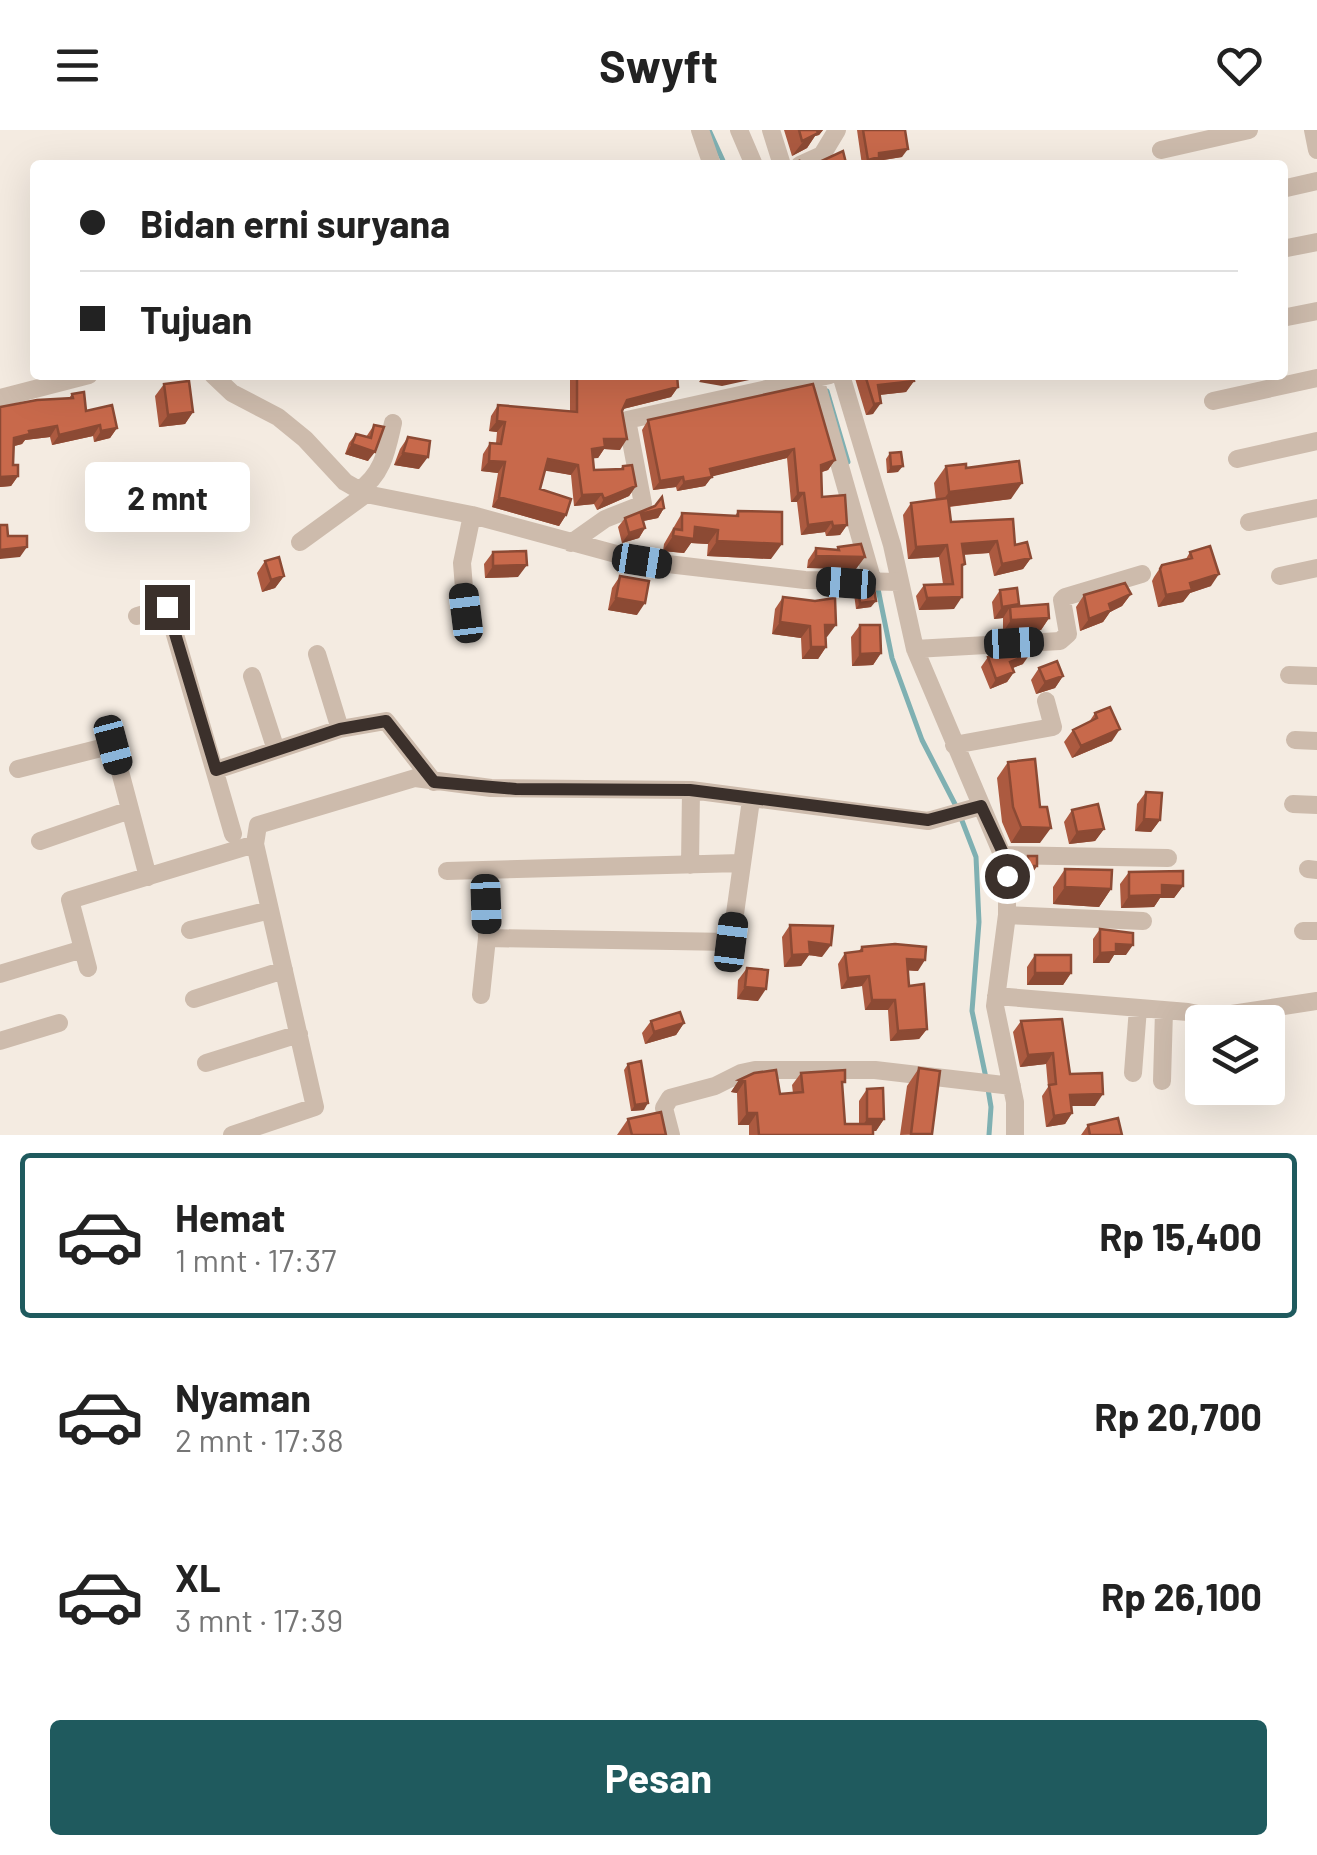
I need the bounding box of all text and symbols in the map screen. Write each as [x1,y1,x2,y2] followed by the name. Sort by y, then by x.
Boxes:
[50,38,105,93] icon: menu
[599,38,718,92] text: Swyft
[1212,38,1267,93] icon: heart
[140,200,450,246] text: Bidan erni suryana
[140,296,252,342] text: Tujuan
[84,462,250,532] callout: 2 mnt
[127,478,208,516] text: 2 mnt
[610,541,674,581] car
[815,566,877,600] car
[447,581,485,645] car
[145,585,190,630] route end
[983,626,1045,660] car
[91,712,135,778] car
[985,854,1030,899] route start
[470,873,502,935] car
[712,910,750,974] car
[1185,1005,1285,1105] map controls
[1185,1005,1285,1105] button: layers
[55,1191,145,1281] icon: car
[175,1194,285,1240] text: Hemat
[1099,1213,1262,1259] text: Rp 15,400
[175,1240,336,1278] text: 1 mnt · 17:37
[55,1371,145,1461] icon: car
[175,1374,311,1420] text: Nyaman
[1094,1393,1262,1439] text: Rp 20,700
[175,1420,344,1458] text: 2 mnt · 17:38
[55,1551,145,1641] icon: car
[175,1554,221,1600] text: XL
[1101,1573,1262,1619] text: Rp 26,100
[175,1600,343,1638] text: 3 mnt · 17:39
[50,1720,1267,1835] button: Pesan

